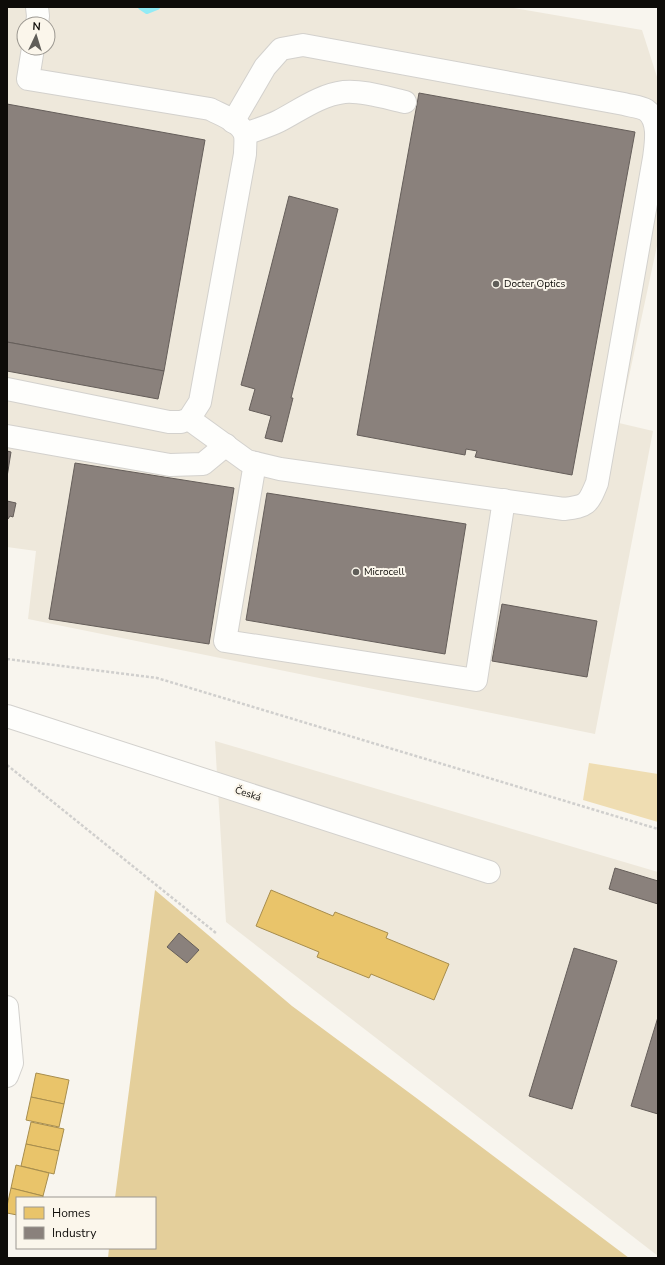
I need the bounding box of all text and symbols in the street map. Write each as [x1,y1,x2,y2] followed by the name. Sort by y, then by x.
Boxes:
[16,16,56,56] north arrow
[32,19,41,34] text: N
[504,277,565,291] place label: Docter Optics
[491,279,501,289] marker: Docter Optics
[364,565,404,579] place label: Microcell
[351,567,361,577] marker: Microcell
[233,783,263,805] street label: Česká
[16,1197,156,1249] legend
[52,1205,90,1221] text: Homes
[52,1225,97,1241] text: Industry

